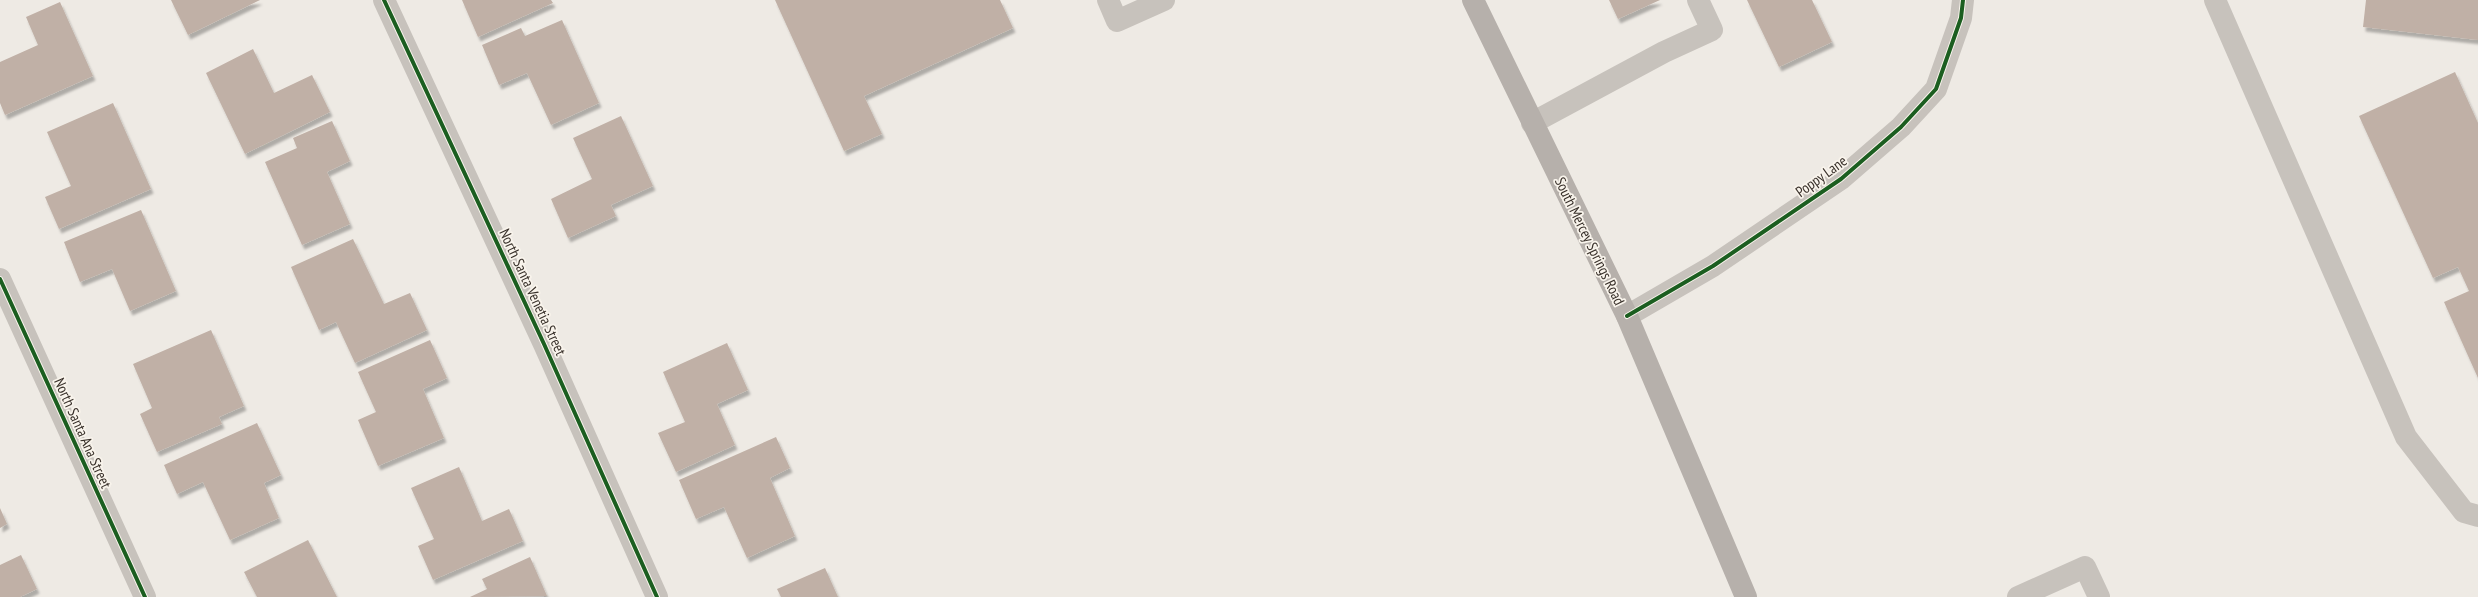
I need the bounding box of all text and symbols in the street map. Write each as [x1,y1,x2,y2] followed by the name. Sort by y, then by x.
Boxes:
[1792,151,1850,201] street label: Poppy Lane
[1551,174,1629,308] street label: South Mercey Springs Road
[495,226,571,358] street label: North Santa Venetia Street
[50,375,116,491] street label: North Santa Ana Street

